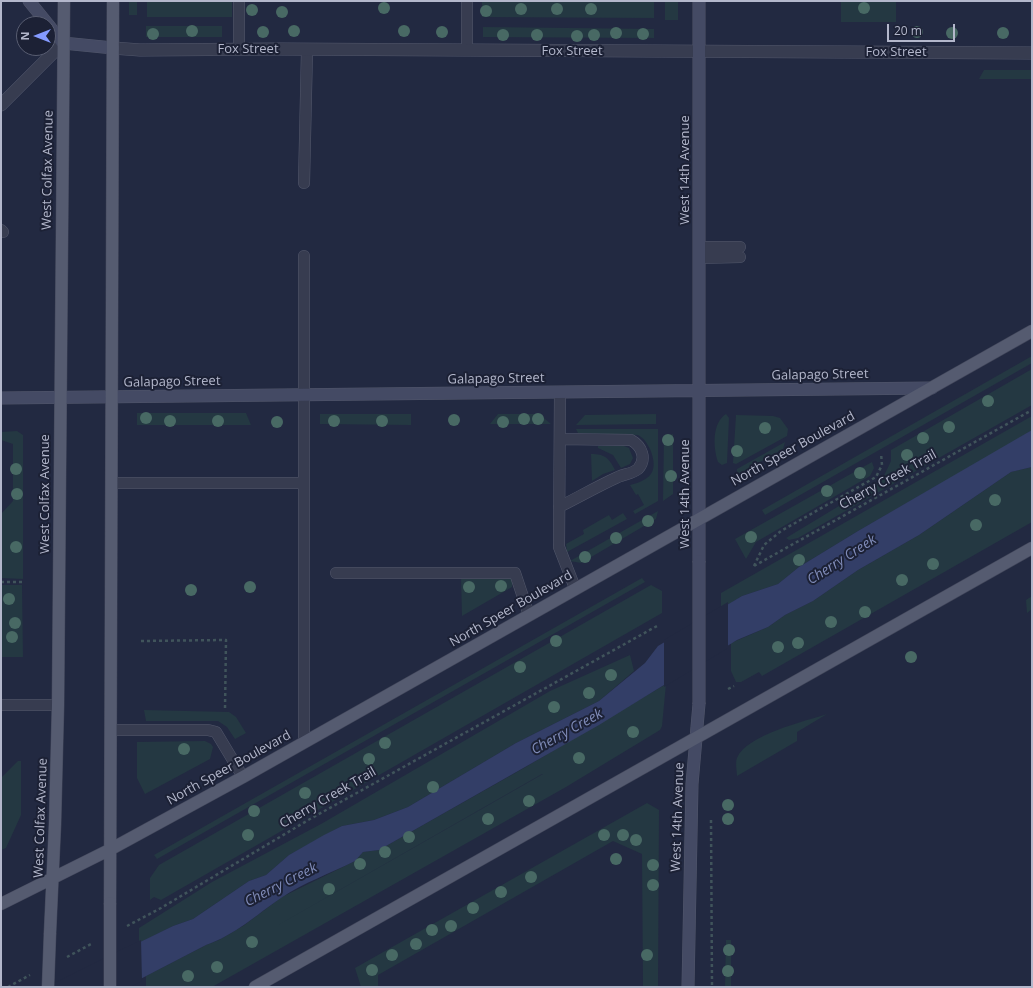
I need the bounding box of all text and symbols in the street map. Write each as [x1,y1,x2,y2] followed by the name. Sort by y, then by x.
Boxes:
[16,16,56,56] north arrow
[889,16,957,42] scale bar
[894,22,922,39] text: 20 m
[17,32,32,40] text: N
[217,41,279,57] street label: Fox Street
[541,43,603,59] street label: Fox Street
[865,44,927,60] street label: Fox Street
[39,110,57,230] street label: West Colfax Avenue
[677,115,693,225] street label: West 14th Avenue
[771,366,869,384] street label: Galapago Street
[447,370,545,388] street label: Galapago Street
[123,373,221,391] street label: Galapago Street
[728,408,858,490] street label: North Speer Boulevard
[37,434,53,554] street label: West Colfax Avenue
[677,439,693,549] street label: West 14th Avenue
[837,447,939,513] street label: Cherry Creek Trail
[804,531,880,589] water label: Cherry Creek
[447,567,575,651] street label: North Speer Boulevard
[528,706,606,758] water label: Cherry Creek
[164,727,294,809] street label: North Speer Boulevard
[31,758,51,878] street label: West Colfax Avenue
[668,762,688,872] street label: West 14th Avenue
[277,764,379,832] street label: Cherry Creek Trail
[242,860,320,910] water label: Cherry Creek

